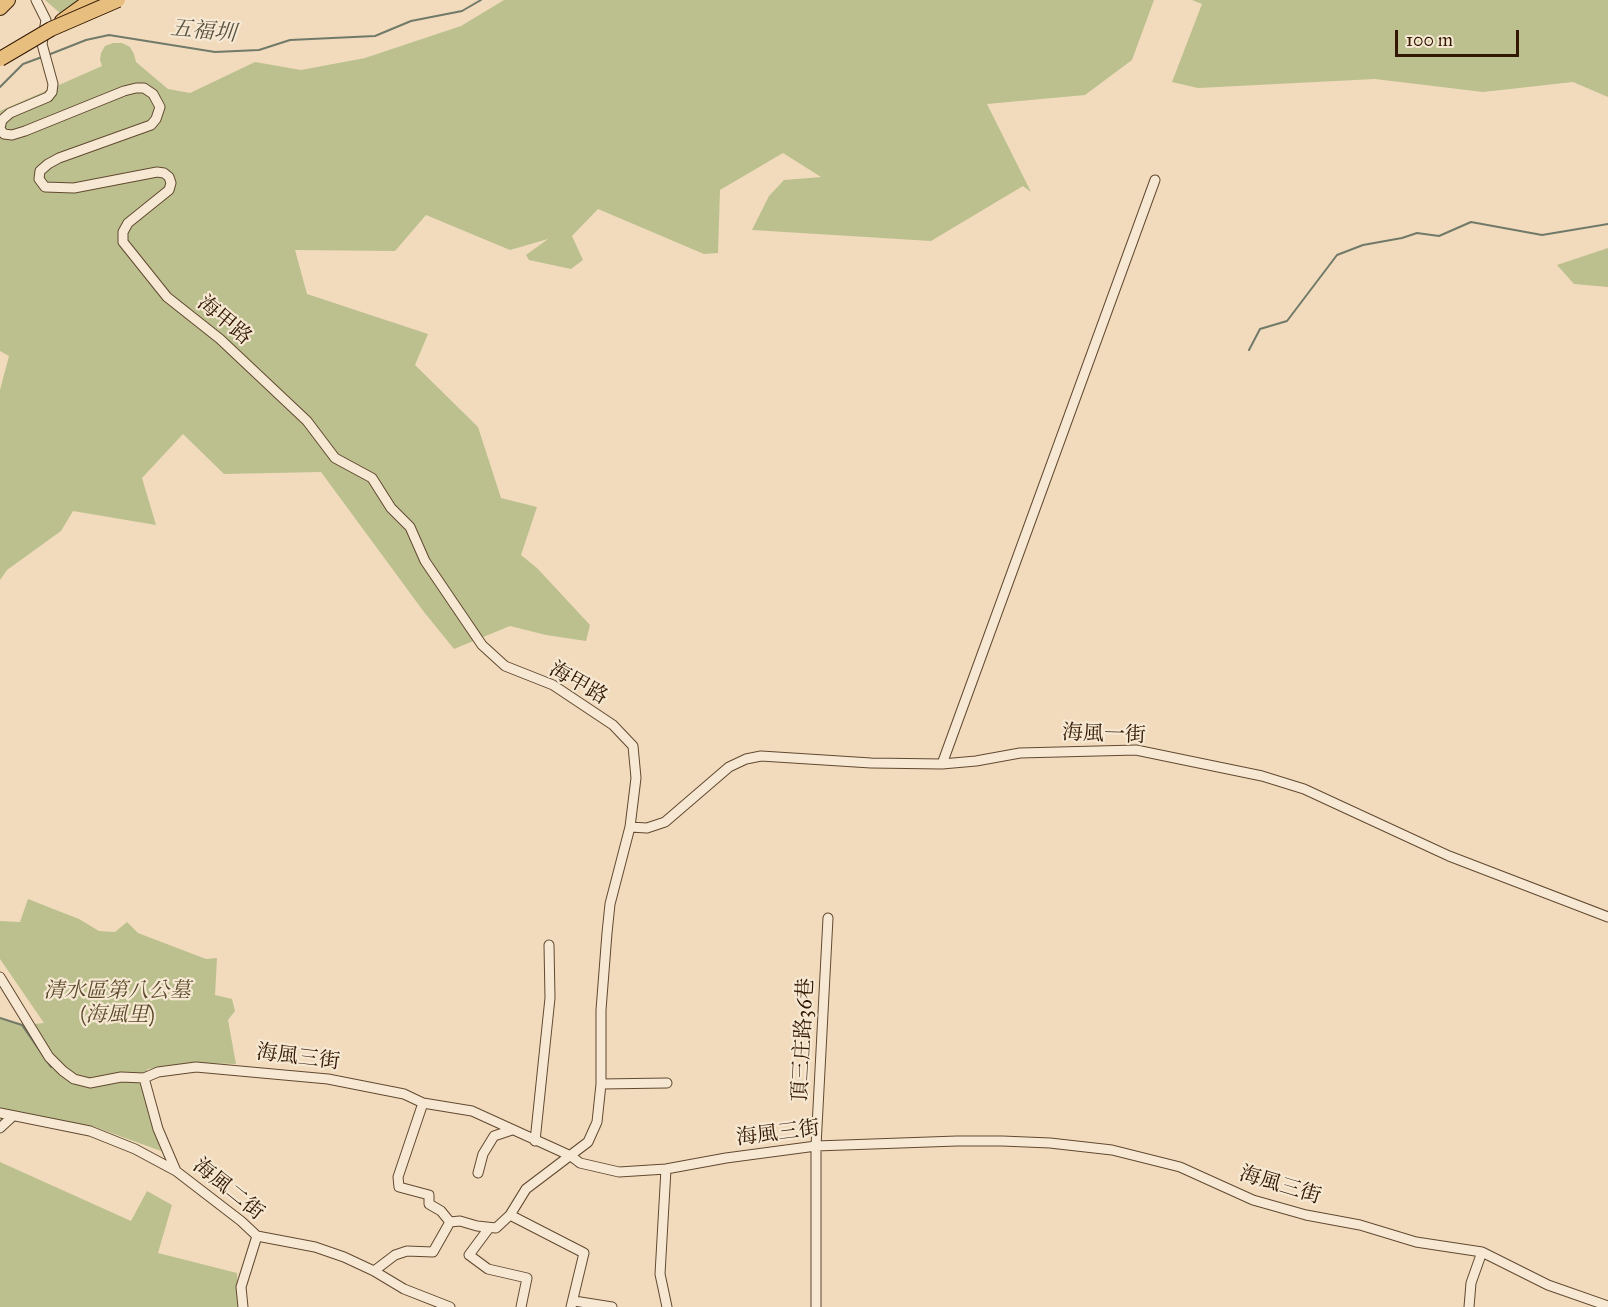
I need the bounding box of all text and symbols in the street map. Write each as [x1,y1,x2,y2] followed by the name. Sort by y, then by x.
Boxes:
[169,16,237,48] water label: 五福圳
[1398,18,1522,56] scale bar
[1406,29,1453,51] text: 100 m
[192,291,256,351] street label: 海甲路
[544,657,612,711] street label: 海甲路
[1062,721,1146,749] street label: 海風一街
[788,977,820,1103] street label: 頂三庄路36巷
[44,979,190,1029] park label: 清水區第八公墓 (海風里)
[255,1040,341,1076] street label: 海風三街
[735,1116,821,1152] street label: 海風三街
[187,1154,269,1226] street label: 海風二街
[1236,1162,1324,1210] street label: 海風三街

